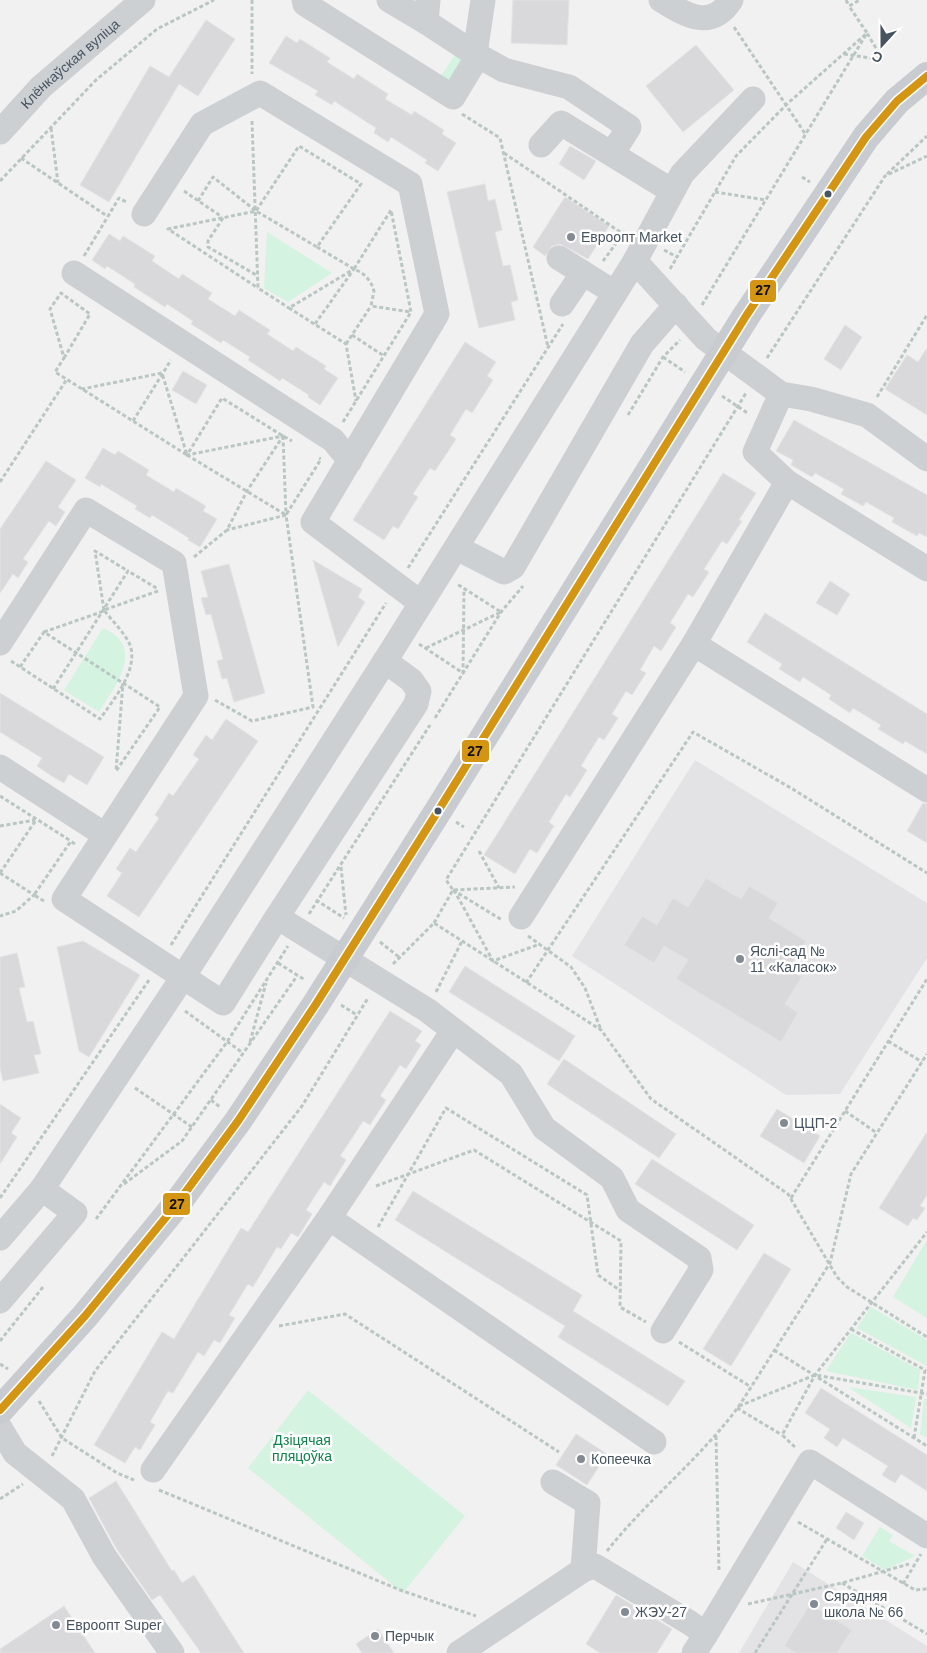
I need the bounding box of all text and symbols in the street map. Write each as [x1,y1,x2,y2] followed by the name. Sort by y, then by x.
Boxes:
[17,16,123,112] street label: Клёнкаўская вуліца
[857,20,907,70] north arrow
[870,48,885,66] text: С
[823,189,833,199] unlabelled marker
[581,229,682,245] place label: Евроопт Market
[565,231,577,243] marker: Евроопт Market
[749,279,777,303] line badge: 27
[755,282,771,298] text: 27
[461,739,490,763] line badge: 27
[467,743,483,759] text: 27
[433,806,443,816] unlabelled marker
[750,943,837,975] place label: Яслі-сад № 11 «Каласок»
[734,953,746,965] marker: Яслі-сад № 11 «Каласок»
[794,1115,837,1131] place label: ЦЦП-2
[778,1117,790,1129] marker: ЦЦП-2
[162,1192,191,1216] line badge: 27
[169,1196,185,1212] text: 27
[272,1432,332,1464] park label: Дзіцячая пляцоўка
[591,1451,651,1467] place label: Копеечка
[575,1453,587,1465] marker: Копеечка
[824,1588,904,1620] place label: Сярэдняя школа № 66
[808,1598,820,1610] marker: Сярэдняя школа № 66
[635,1604,687,1620] place label: ЖЭУ-27
[619,1606,631,1618] marker: ЖЭУ-27
[66,1617,162,1633] place label: Евроопт Super
[50,1619,62,1631] marker: Евроопт Super
[385,1628,435,1644] place label: Перчык
[369,1630,381,1642] marker: Перчык

